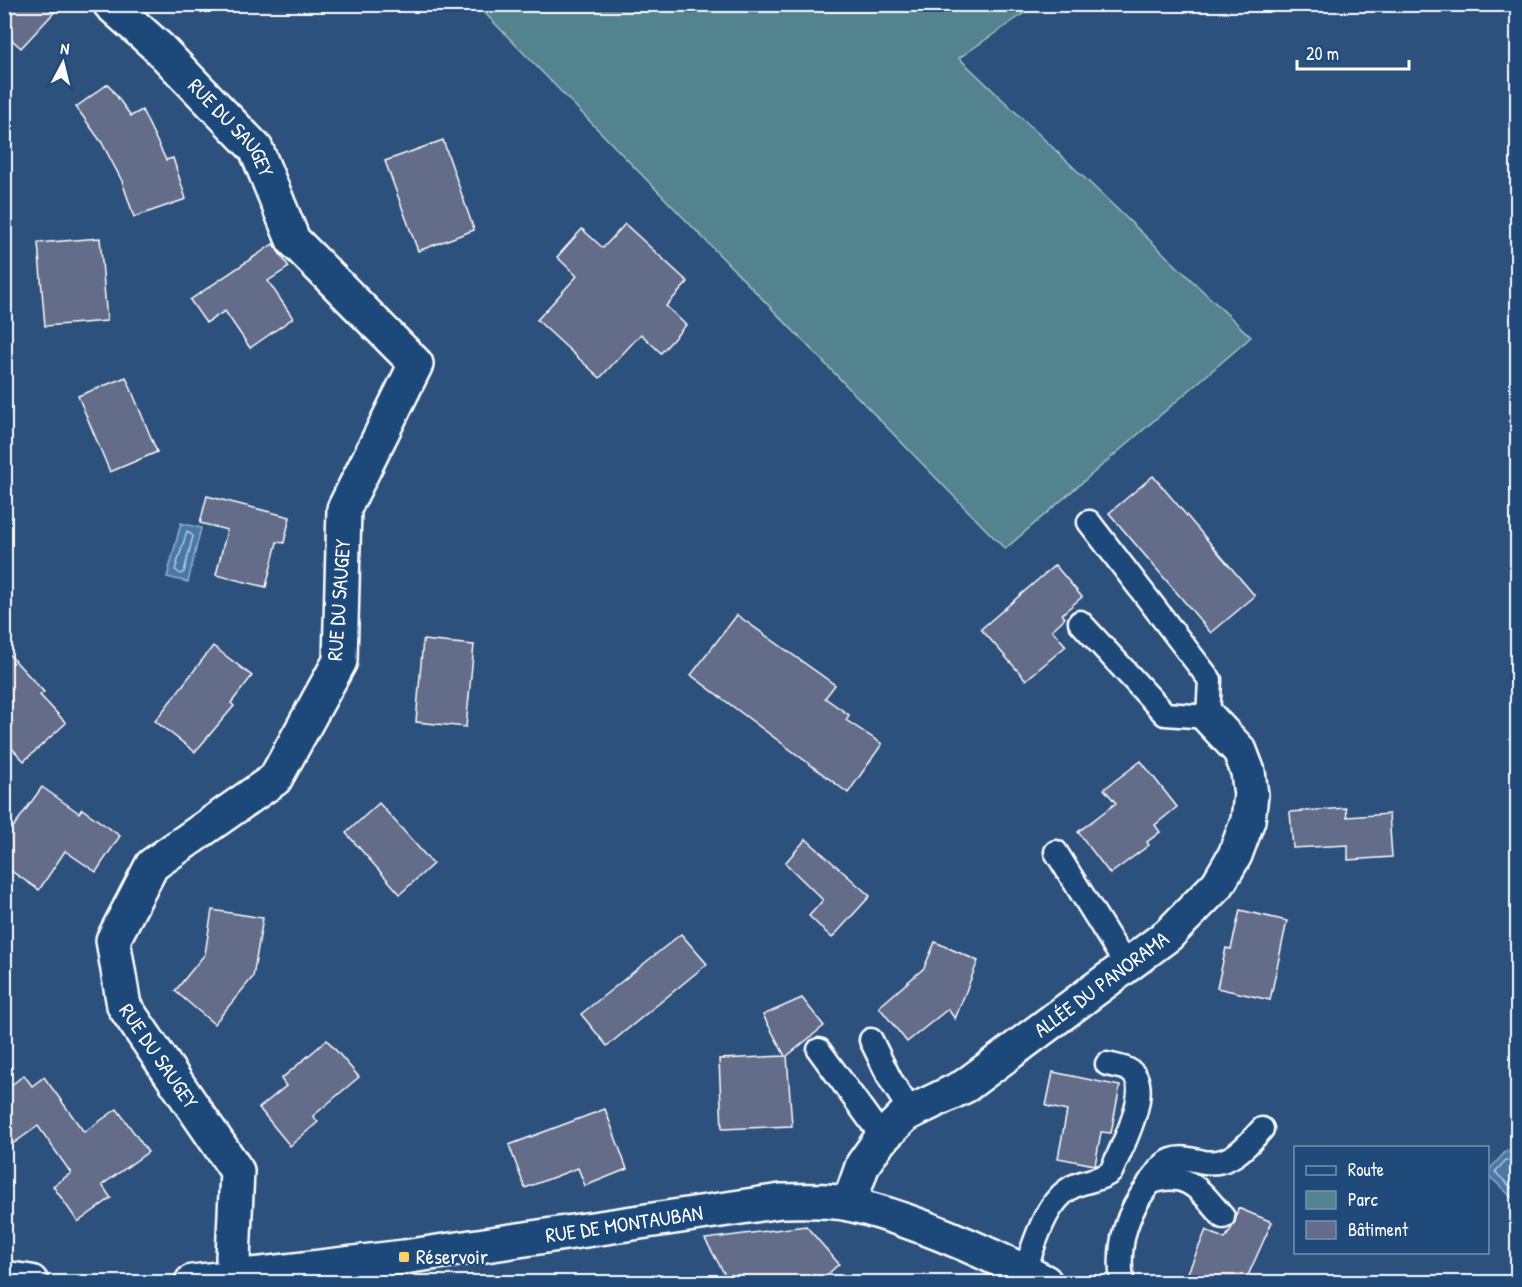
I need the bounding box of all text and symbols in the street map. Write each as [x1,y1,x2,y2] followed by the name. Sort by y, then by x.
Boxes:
[33,33,93,93] north arrow
[1297,33,1410,71] scale bar
[59,37,71,60] text: N
[1306,41,1339,66] text: 20 m
[182,72,281,182] street label: RUE DU SAUGEY
[320,538,357,662] street label: RUE DU SAUGEY
[1028,924,1175,1044] street label: ALLÉE DU PANORAMA
[113,998,206,1115] street label: RUE DU SAUGEY
[1294,1146,1489,1254] legend
[1348,1157,1384,1182] text: Route
[1348,1187,1378,1212] text: Parc
[544,1198,705,1250] street label: RUE DE MONTAUBAN
[1348,1217,1409,1242] text: Bâtiment
[416,1242,488,1271] place label: Réservoir
[397,1250,411,1264] marker: Réservoir

